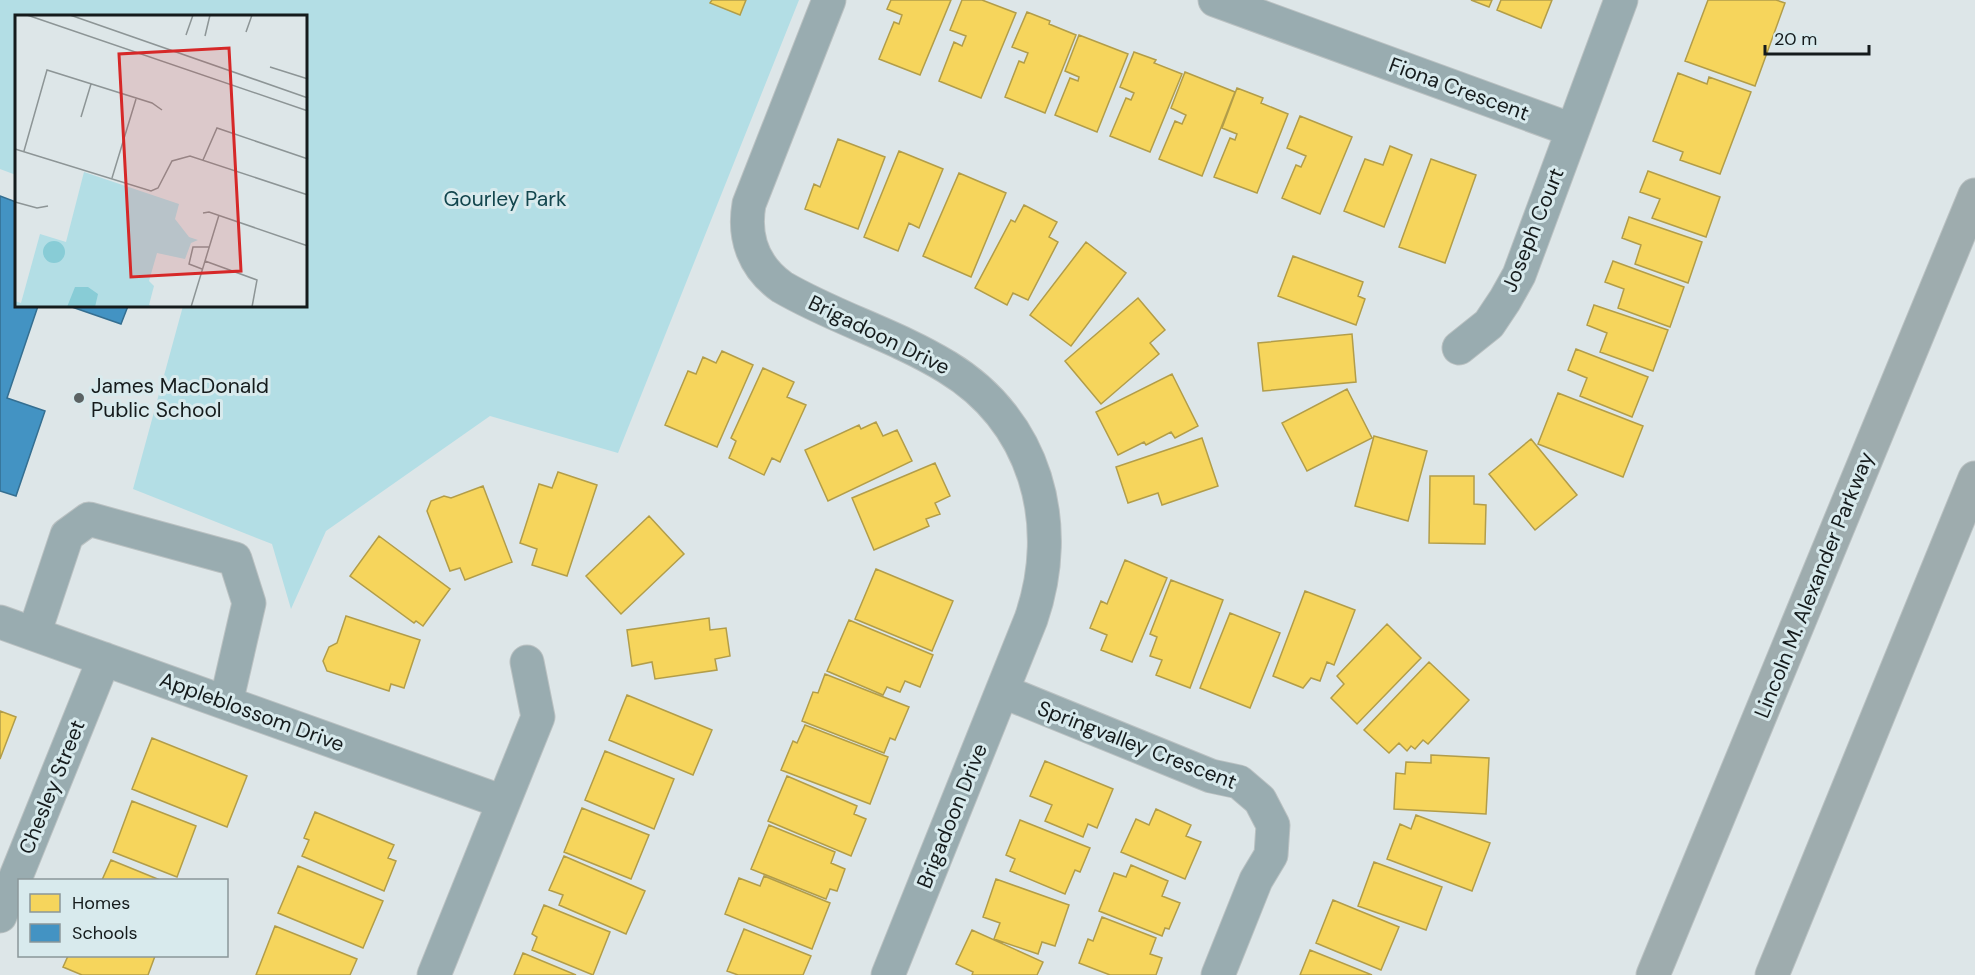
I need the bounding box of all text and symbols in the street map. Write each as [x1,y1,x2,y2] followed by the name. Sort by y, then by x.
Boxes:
[15,15,308,308] inset map
[1765,18,1868,56] scale bar
[1774,27,1817,51] text: 20 m
[1385,51,1533,127] street label: Fiona Crescent
[1495,164,1571,296] street label: Joseph Court
[443,185,567,213] park label: Gourley Park
[804,289,954,381] street label: Brigadoon Drive
[91,372,269,424] place label: James MacDonald Public School
[72,391,86,405] marker: James MacDonald Public School
[1748,448,1880,722] street label: Lincoln M. Alexander Parkway
[156,666,348,758] street label: Appleblossom Drive
[1033,694,1241,796] street label: Springvalley Crescent
[12,716,92,858] street label: Chesley Street
[910,739,994,893] street label: Brigadoon Drive
[18,879,228,957] legend
[72,891,130,915] text: Homes
[72,921,137,945] text: Schools

